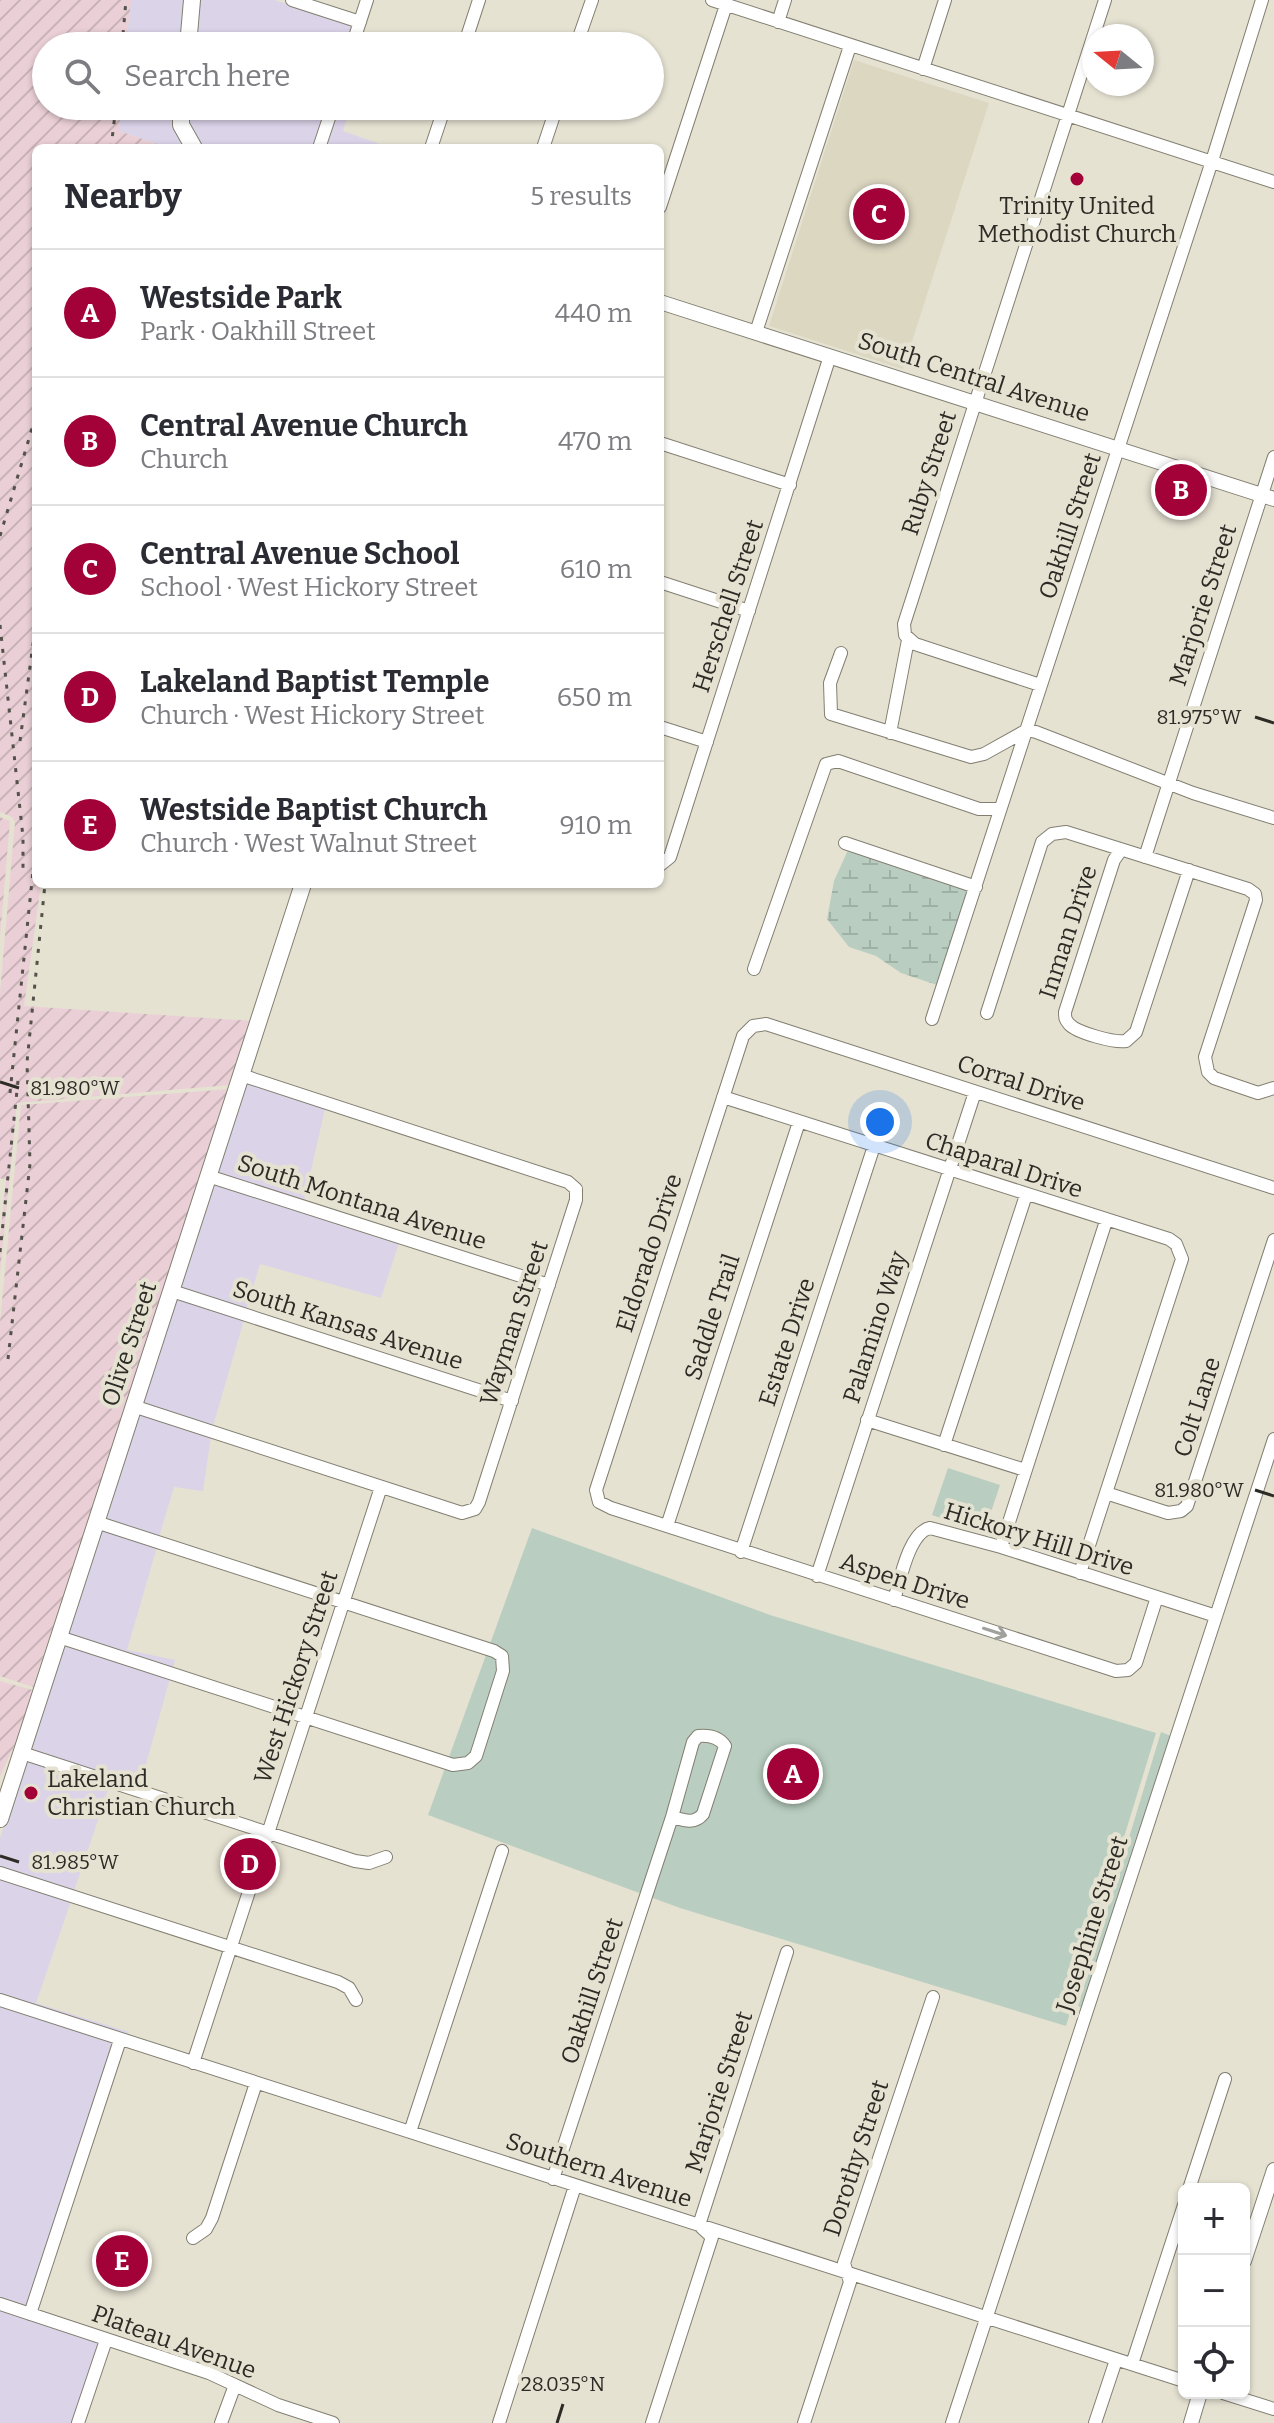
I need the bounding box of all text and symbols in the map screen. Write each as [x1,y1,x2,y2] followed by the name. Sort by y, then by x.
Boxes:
[1082,24,1154,96] north arrow
[32,32,664,120] search box
[60,54,104,98] icon: search
[124,58,291,94] text: Search here
[1068,170,1086,188] marker: Trinity United Methodist Church
[64,176,182,217] text: Nearby
[530,181,632,212] text: 5 results
[853,184,905,244] pin: C
[977,192,1177,248] place label: Trinity United Methodist Church
[140,280,342,316] text: Westside Park
[81,298,99,329] text: A
[555,298,632,329] text: 440 m
[140,316,376,347] text: Park · Oakhill Street
[855,326,1093,428] street label: South Central Avenue
[896,407,962,539] street label: Ruby Street
[140,408,468,444] text: Central Avenue Church
[82,426,98,457] text: B
[558,426,632,457] text: 470 m
[140,444,228,475] text: Church
[1033,449,1107,603] street label: Oakhill Street
[1155,460,1207,520] pin: B
[687,516,769,696] street label: Herschell Street
[1164,520,1242,689] street label: Marjorie Street
[140,536,460,572] text: Central Avenue School
[82,554,98,585] text: C
[560,554,632,585] text: 610 m
[140,572,478,603] text: School · West Hickory Street
[140,664,489,700] text: Lakeland Baptist Temple
[81,682,99,713] text: D
[557,682,632,713] text: 650 m
[140,700,484,731] text: Church · West Hickory Street
[1157,705,1242,729] text: 81.975°W
[140,792,488,828] text: Westside Baptist Church
[82,810,98,841] text: E
[560,810,632,841] text: 910 m
[140,828,477,859] text: Church · West Walnut Street
[1033,862,1103,1002] street label: Inman Drive
[954,1049,1088,1117] street label: Corral Drive
[30,1076,120,1100] text: 81.980°W
[860,1102,900,1142] your location
[922,1126,1086,1204] street label: Chaparal Drive
[234,1149,490,1255] street label: South Montana Avenue
[610,1170,688,1336] street label: Eldorado Drive
[474,1237,554,1409] street label: Wayman Street
[837,1247,913,1406] street label: Palamino Way
[678,1250,746,1384] street label: Saddle Trail
[753,1274,821,1410] street label: Estate Drive
[229,1275,467,1375] street label: South Kansas Avenue
[96,1278,162,1410] street label: Olive Street
[1168,1353,1226,1461] street label: Colt Lane
[1154,1478,1244,1502] text: 81.980°W
[941,1497,1137,1581] street label: Hickory Hill Drive
[837,1547,973,1615] street label: Aspen Drive
[248,1567,344,1787] street label: West Hickory Street
[982,1626,1007,1641] one-way arrow
[767,1744,819,1804] pin: A
[47,1765,236,1821] place label: Lakeland Christian Church
[22,1784,40,1802] marker: Lakeland Christian Church
[1050,1832,1134,2016] street label: Josephine Street
[224,1834,276,1894] pin: D
[31,1850,119,1874] text: 81.985°W
[555,1914,629,2068] street label: Oakhill Street
[680,2007,758,2176] street label: Marjorie Street
[818,2076,895,2240] street label: Dorothy Street
[502,2127,696,2213] street label: Southern Avenue
[1178,2183,1250,2399] map controls
[1178,2183,1250,2255] button: +
[96,2231,148,2291] pin: E
[1178,2255,1250,2327] button: −
[88,2299,260,2385] street label: Plateau Avenue
[1178,2327,1250,2399] button: locate
[521,2372,605,2396] text: 28.035°N

